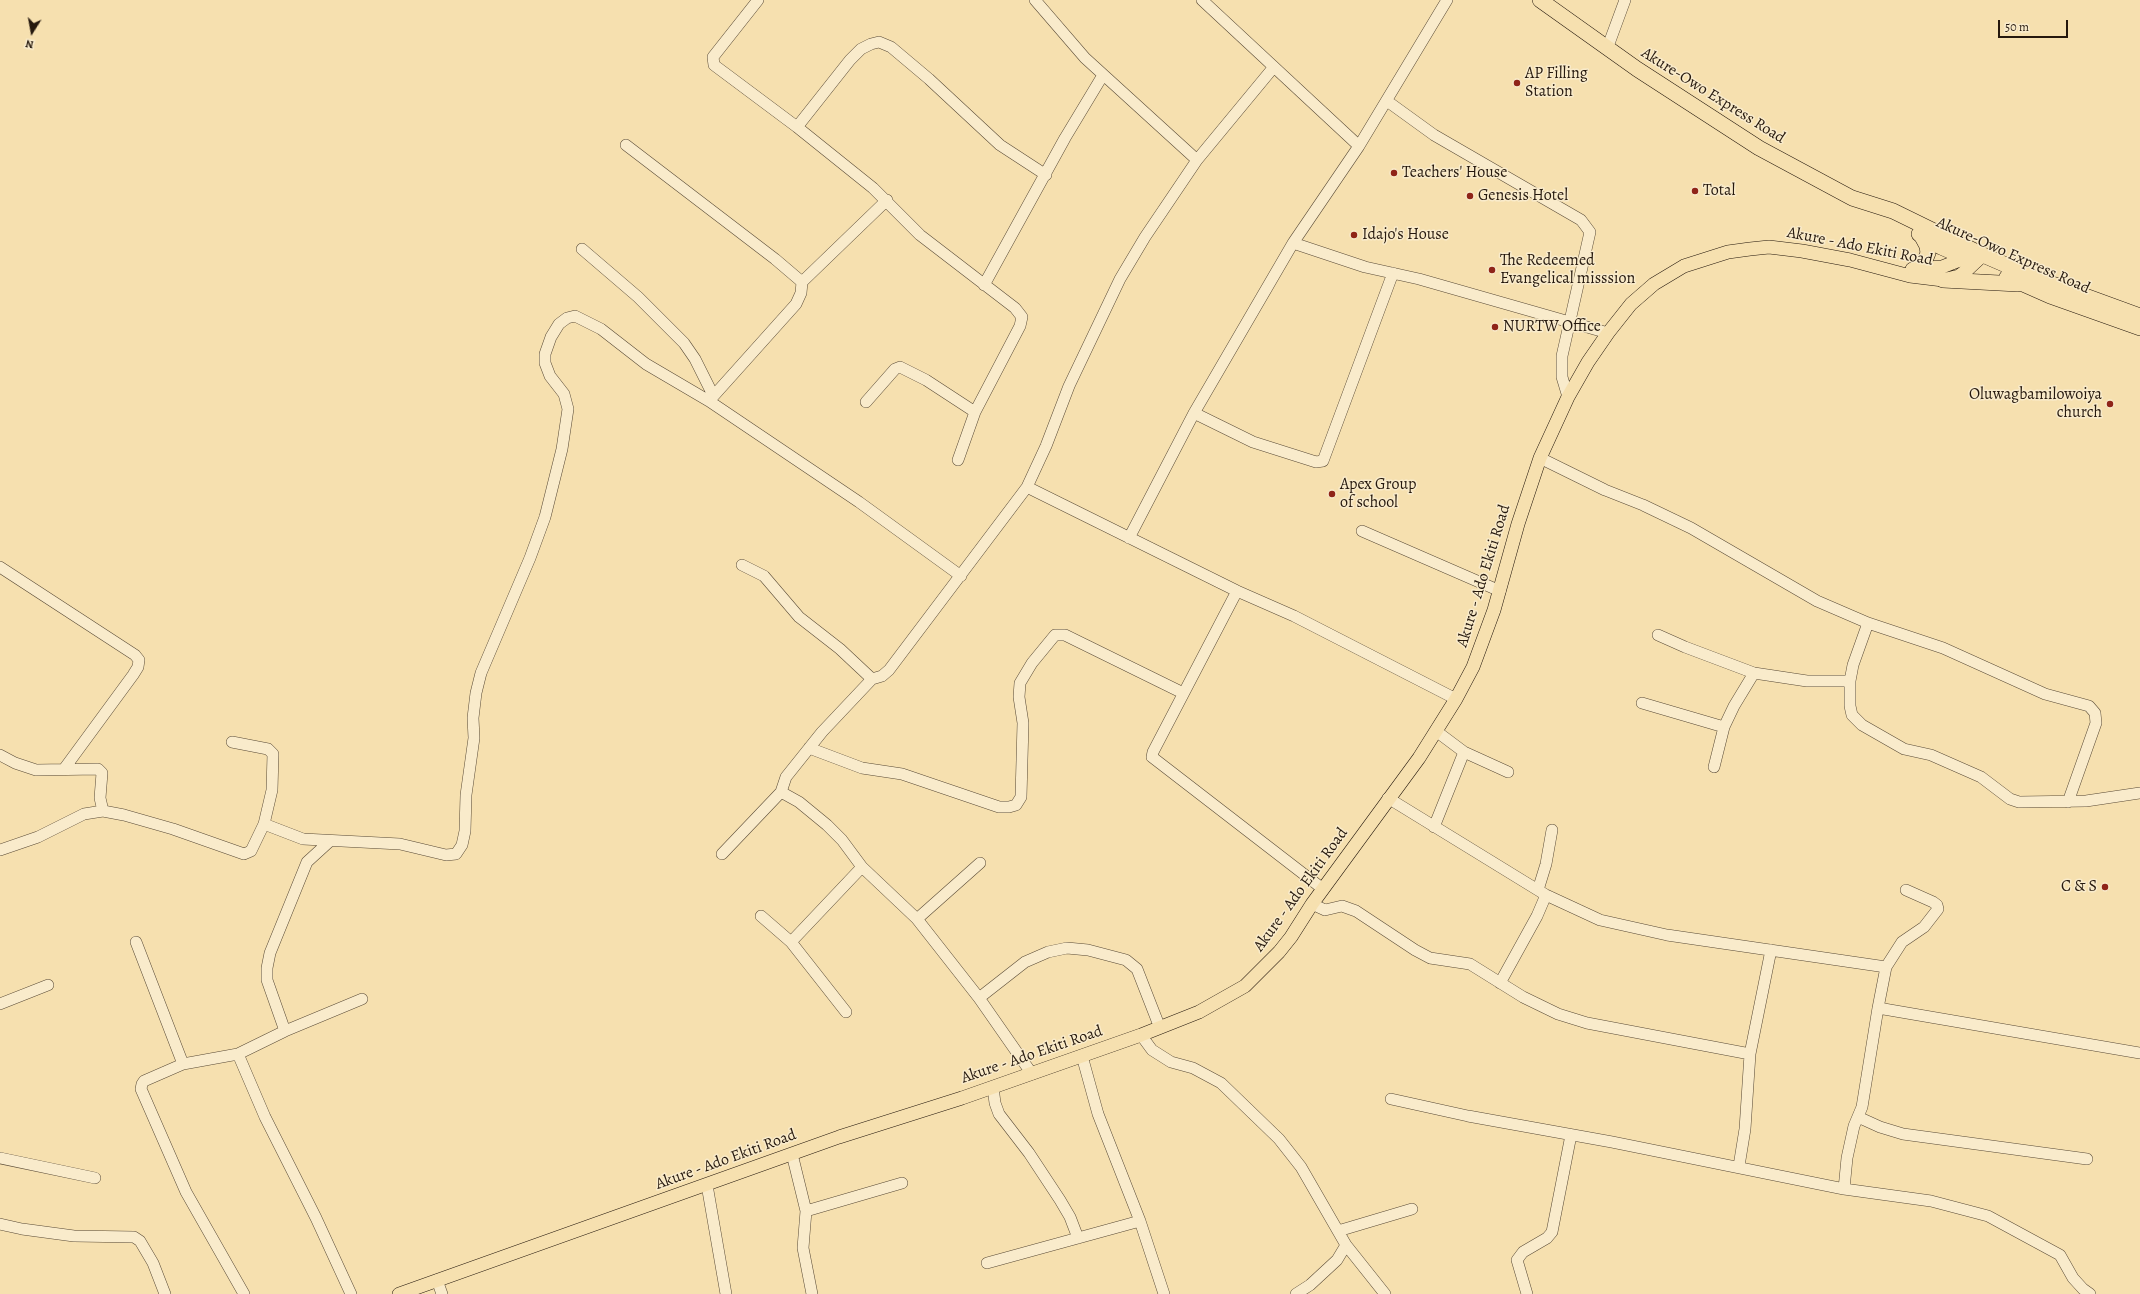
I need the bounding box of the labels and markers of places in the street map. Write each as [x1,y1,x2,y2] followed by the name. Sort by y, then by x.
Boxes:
[1525,64,1588,102] place label: AP Filling Station
[1512,78,1522,88] marker: AP Filling Station
[1402,163,1507,183] place label: Teachers' House
[1389,168,1399,178] marker: Teachers' House
[1703,181,1735,201] place label: Total
[1478,186,1568,206] place label: Genesis Hotel
[1690,186,1700,196] marker: Total
[1465,191,1475,201] marker: Genesis Hotel
[1362,225,1449,245] place label: Idajo's House
[1349,230,1359,240] marker: Idajo's House
[1500,251,1635,289] place label: The Redeemed Evangelical misssion
[1487,265,1497,275] marker: The Redeemed Evangelical misssion
[1503,317,1601,337] place label: NURTW Office
[1490,322,1500,332] marker: NURTW Office
[1969,385,2102,423] place label: Oluwagbamilowoiya church
[2105,399,2115,409] marker: Oluwagbamilowoiya church
[1340,475,1416,513] place label: Apex Group of school
[1327,489,1337,499] marker: Apex Group of school
[2061,877,2097,897] place label: C & S
[2100,882,2110,892] marker: C & S

